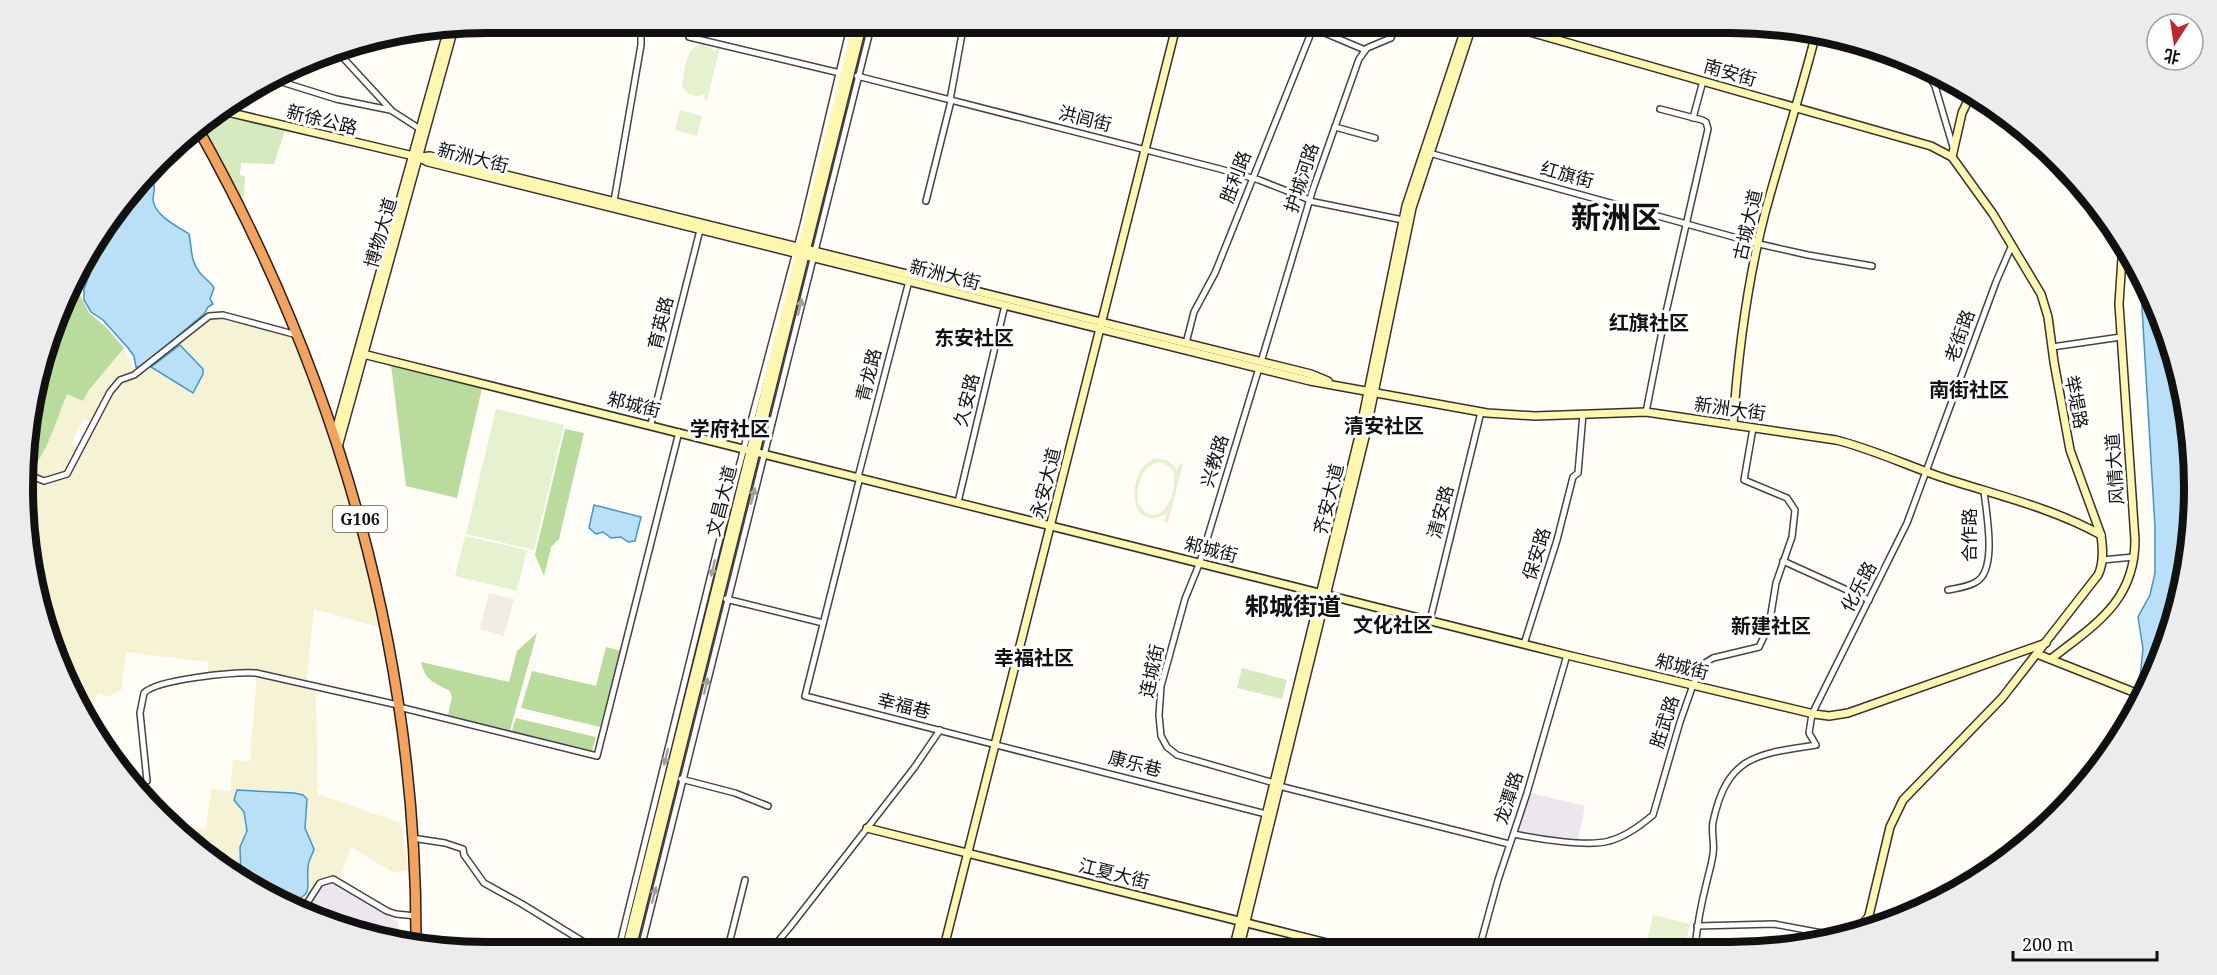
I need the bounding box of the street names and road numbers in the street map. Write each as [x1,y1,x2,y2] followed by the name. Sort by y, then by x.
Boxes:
[1701,53,1760,91] street label: 南安街
[284,99,360,139] street label: 新徐公路
[1056,100,1114,136] street label: 洪闾街
[435,137,511,177] street label: 新洲大街
[1279,140,1324,216] street label: 护城河路
[1214,147,1256,206] street label: 胜利路
[1538,155,1596,193] street label: 红旗街
[1727,187,1767,263] street label: 古城大道
[359,195,401,271] street label: 博物大道
[907,254,983,294] street label: 新洲大街
[642,294,678,352] street label: 育英路
[1939,306,1980,365] street label: 老街路
[850,346,886,404] street label: 青龙路
[948,371,984,429] street label: 久安路
[2060,373,2094,431] street label: 举堤路
[605,386,663,422] street label: 邾城街
[1693,391,1767,425] street label: 新洲大街
[1195,431,1233,490] street label: 兴教路
[2100,432,2128,506] street label: 风情大道
[1025,445,1065,521] street label: 永安大道
[1308,461,1348,537] street label: 齐安大道
[701,463,741,539] street label: 文昌大道
[1421,483,1459,541] street label: 清安路
[333,506,387,532] road number: G106
[1957,508,1981,562] street label: 合作路
[1517,524,1555,583] street label: 保安路
[1182,531,1240,567] street label: 邾城街
[1835,557,1881,616] street label: 化乐路
[1134,642,1168,700] street label: 连城街
[1653,648,1711,684] street label: 邾城街
[875,687,933,723] street label: 幸福巷
[1644,692,1684,751] street label: 胜武路
[1106,744,1164,782] street label: 康乐巷
[1488,768,1528,827] street label: 龙潭路
[1076,853,1152,893] street label: 江夏大街

